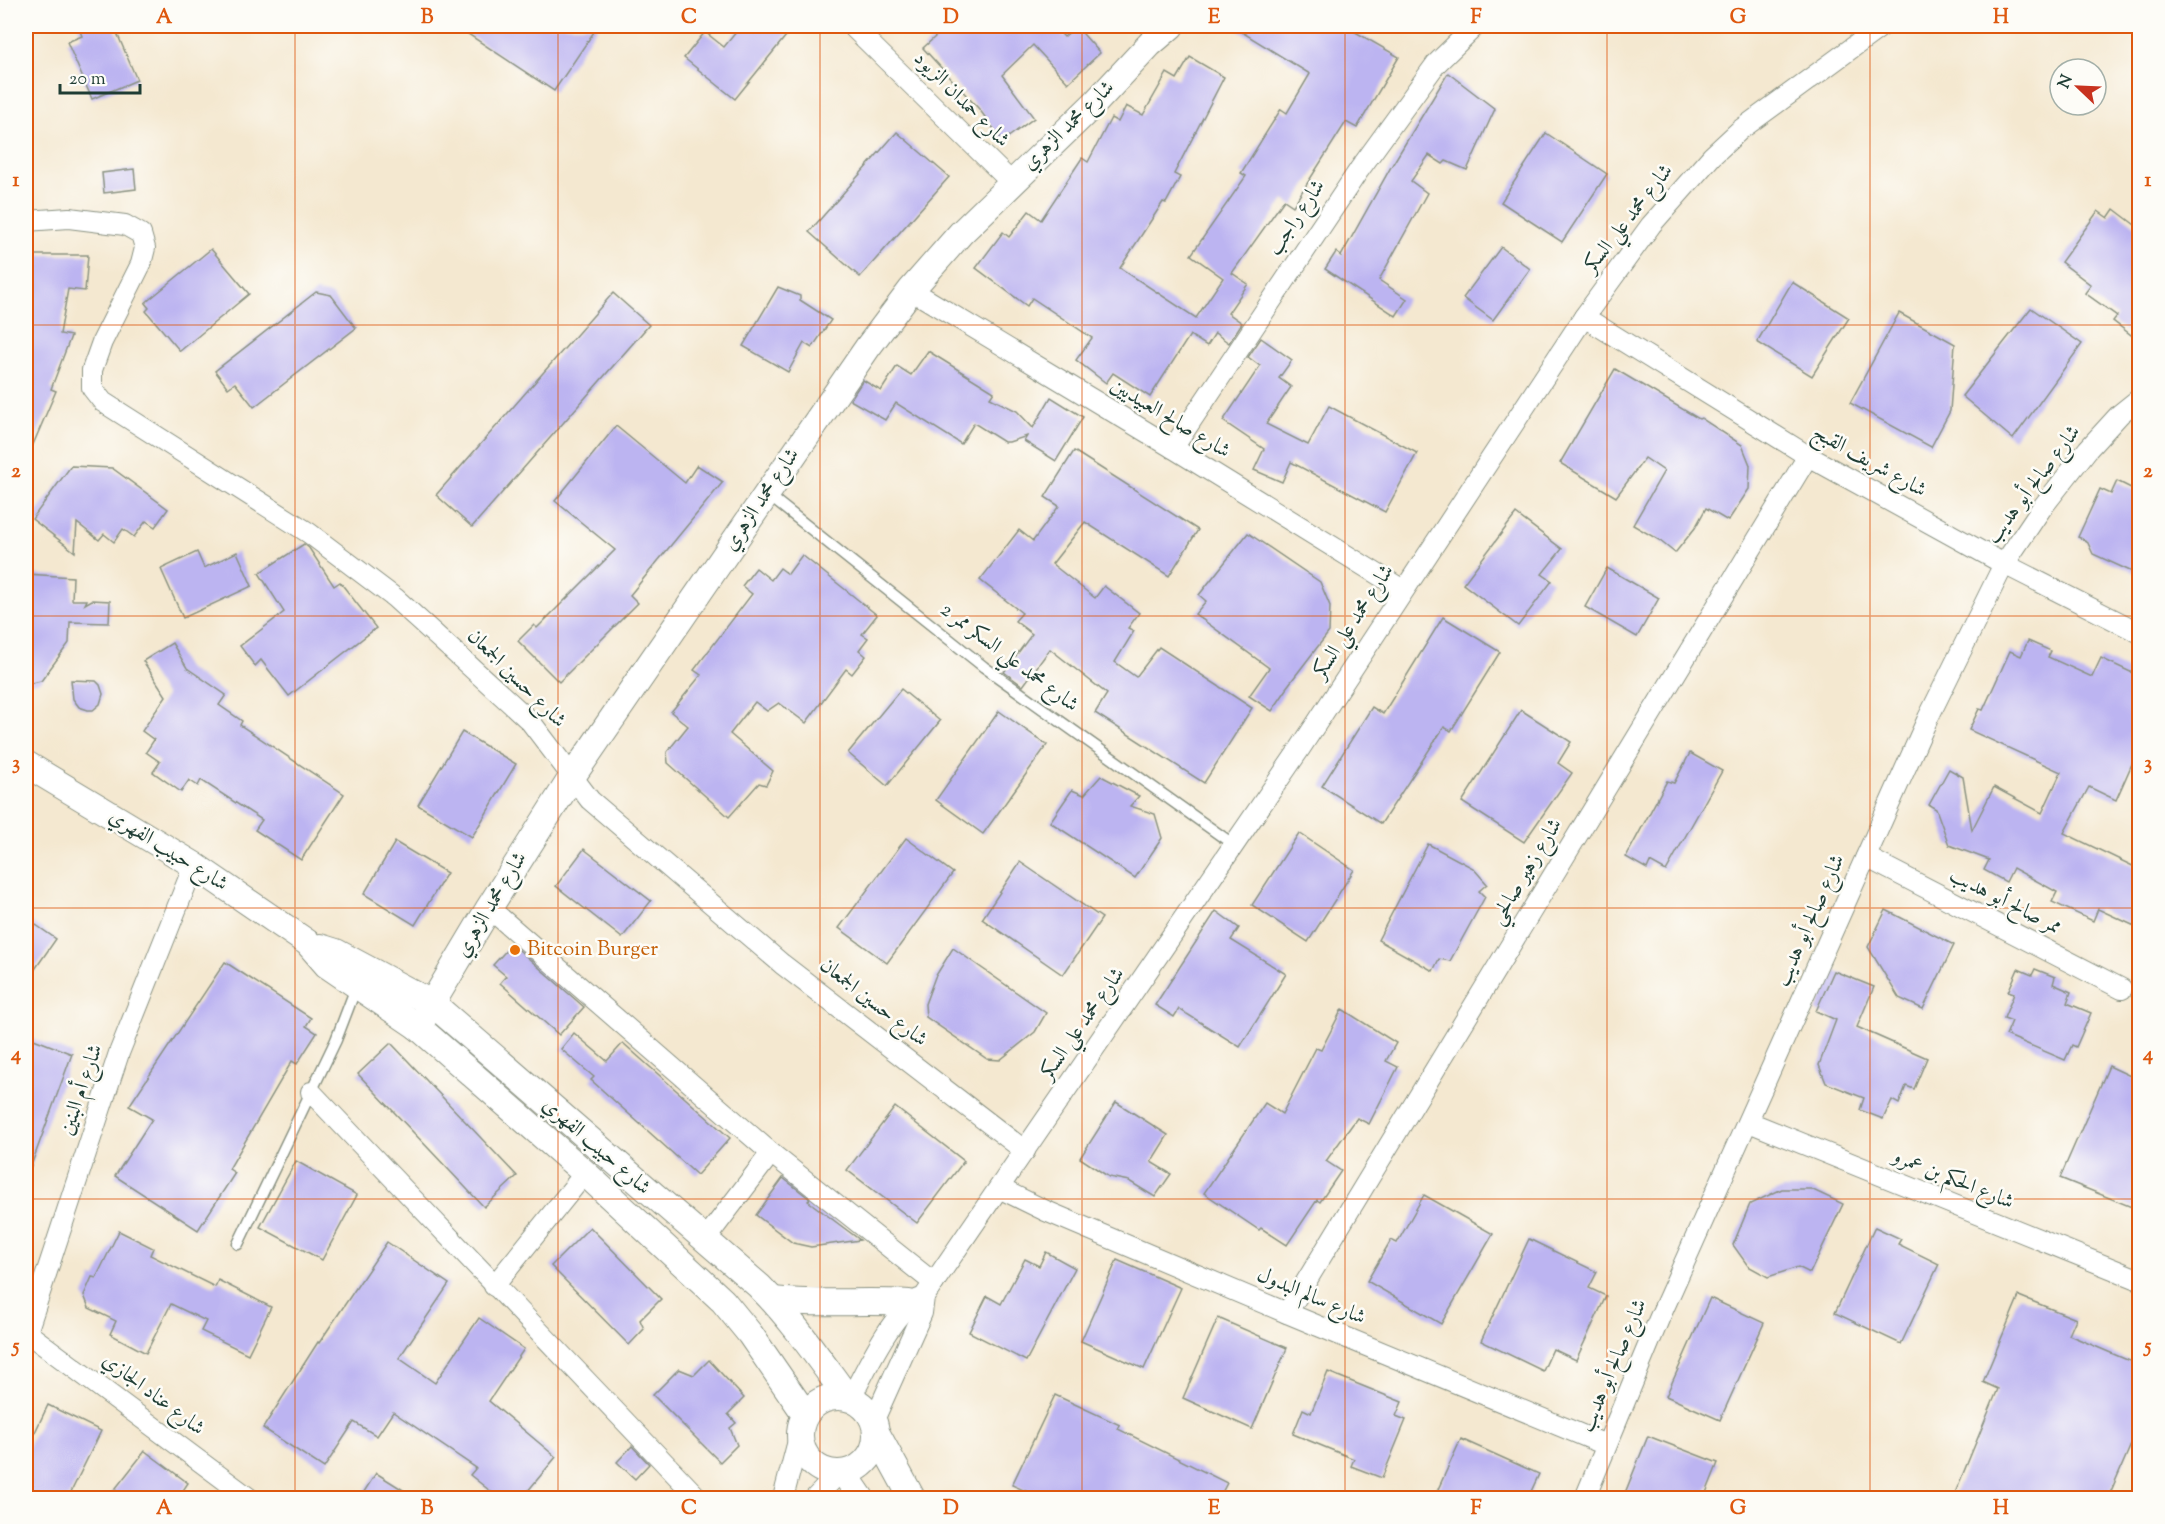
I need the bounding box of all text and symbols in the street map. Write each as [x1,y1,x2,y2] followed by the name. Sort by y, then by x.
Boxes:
[156,4,173,33] text: A
[421,4,434,33] text: B
[681,4,697,33] text: C
[943,4,959,33] text: D
[1208,4,1221,33] text: E
[1470,4,1482,33] text: F
[1730,4,1747,33] text: G
[1993,4,2009,33] text: H
[905,45,1016,156] street label: شارع حمدان الزيود
[60,57,140,95] scale bar
[2048,57,2108,117] north arrow
[69,67,106,93] text: 20 m
[2053,72,2080,92] text: N
[1016,74,1123,179] street label: شارع محمد الزهري
[1576,158,1684,283] street label: شارع محمد علي السكر
[13,167,20,196] text: 1
[2145,167,2152,196] text: 1
[1260,174,1334,263] street label: شارع راجب
[1104,371,1236,468] street label: شارع صالح العبيديين
[1805,418,1932,508] street label: شارع شريف القبج
[1978,418,2089,551] street label: شارع صالح أبو هديب
[716,442,808,558] street label: شارع محمد الزهري
[11,458,21,487] text: 2
[2143,458,2153,487] text: 2
[1305,559,1405,689] street label: شارع محمد علي السكر
[932,596,1085,723] street label: شارع محمد علي السكر ممر 2
[459,623,572,736] street label: شارع حسين الجمعان
[12,750,20,779] text: 3
[2144,750,2152,779] text: 3
[102,802,233,900] street label: شارع حبيب الفهري
[1483,813,1573,933] street label: شارع زهير صالحي
[449,846,536,964] street label: شارع محمد الزهري
[1767,849,1854,992] street label: شارع صالح أبو هديب
[1943,859,2067,944] street label: ممر صالح أبو هديب
[527,935,658,965] place label: Bitcoin Burger
[508,943,522,957] marker: Bitcoin Burger
[812,951,933,1056] street label: شارع حسين الجمعان
[1032,962,1135,1090] street label: شارع محمد علي السكر
[51,1040,112,1140] street label: شارع أم البنين
[10,1041,21,1070] text: 4
[2142,1041,2153,1070] text: 4
[534,1091,657,1204] street label: شارع حبيب الفهري
[1885,1141,2018,1221] street label: شارع الحكم بن عمرو
[1251,1261,1370,1334] street label: شارع سالم البدول
[1571,1294,1656,1438] street label: شارع صالح أبو هديب
[11,1333,20,1362] text: 5
[2143,1333,2152,1362] text: 5
[95,1346,211,1444] street label: شارع عناد الجازي
[156,1495,173,1524] text: A
[421,1495,434,1524] text: B
[681,1495,697,1524] text: C
[943,1495,959,1524] text: D
[1208,1495,1221,1524] text: E
[1470,1495,1482,1524] text: F
[1730,1495,1747,1524] text: G
[1993,1495,2009,1524] text: H

